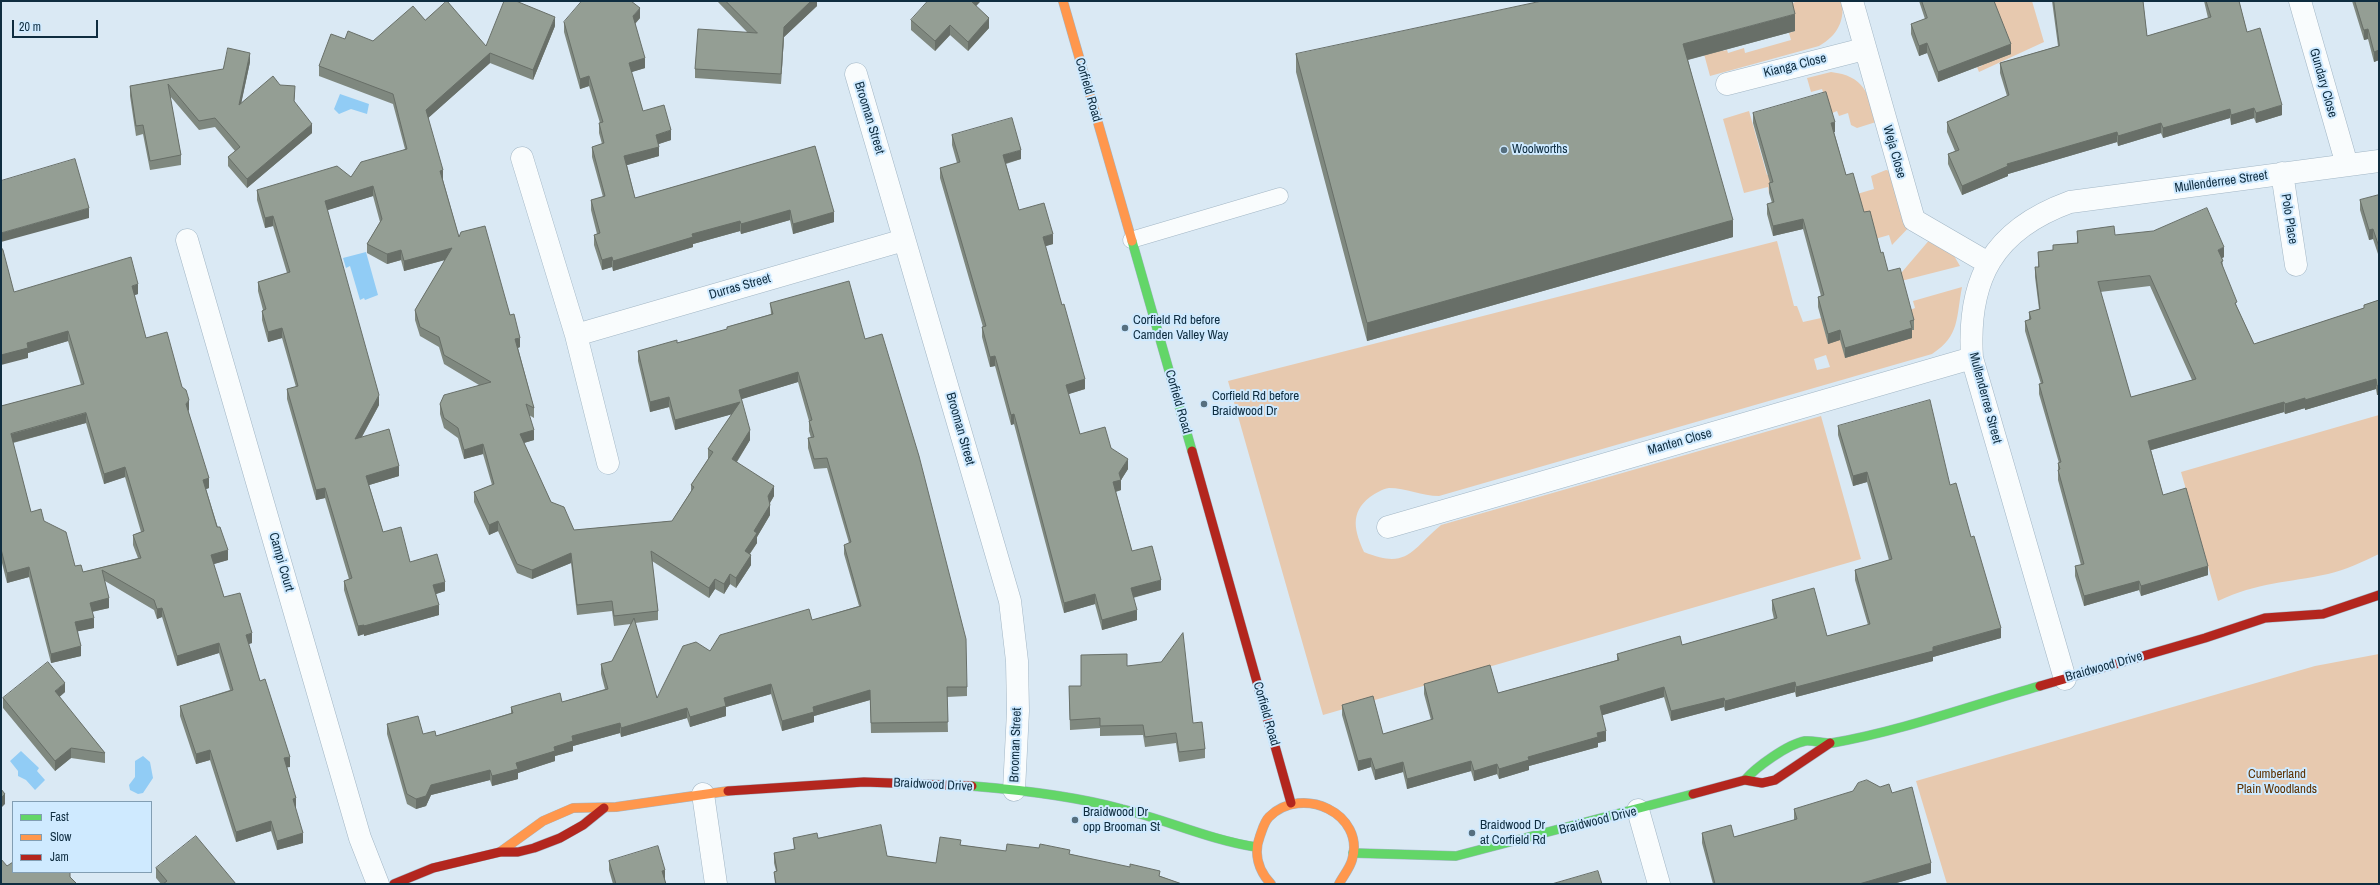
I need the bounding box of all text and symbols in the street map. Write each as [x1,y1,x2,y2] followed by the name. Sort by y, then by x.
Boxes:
[14,12,100,38] scale bar
[19,19,41,35] text: 20 m
[2306,47,2340,119] street label: Gundary Close
[1762,51,1828,81] street label: Kianga Close
[1071,56,1105,124] street label: Corfield Road
[851,80,887,156] street label: Brooman Street
[1879,124,1909,180] street label: Weja Close
[1512,142,1567,158] place label: Woolworths
[1499,145,1509,155] marker: Woolworths
[2174,168,2268,196] street label: Mullenderree Street
[2277,193,2301,245] street label: Polo Place
[707,271,773,303] street label: Durras Street
[1133,313,1228,344] place label: Corfield Rd before Camden Valley Way
[1120,323,1130,333] marker: Corfield Rd before Camden Valley Way
[1965,351,2005,445] street label: Mullenderree Street
[1161,368,1195,436] street label: Corfield Road
[1212,389,1299,420] place label: Corfield Rd before Braidwood Dr
[942,391,978,467] street label: Brooman Street
[1199,399,1209,409] marker: Corfield Rd before Braidwood Dr
[1646,425,1714,459] street label: Manten Close
[265,531,297,593] street label: Campi Court
[2064,649,2144,685] street label: Braidwood Drive
[1249,680,1283,748] street label: Corfield Road
[1007,707,1025,783] street label: Brooman Street
[2237,767,2317,798] park label: Cumberland Plain Woodlands
[893,775,973,795] street label: Braidwood Drive
[12,801,152,873] legend
[1558,804,1638,838] street label: Braidwood Drive
[1083,805,1160,836] place label: Braidwood Dr opp Brooman St
[50,809,69,825] text: Fast
[1070,815,1080,825] marker: Braidwood Dr opp Brooman St
[1480,818,1546,849] place label: Braidwood Dr at Corfield Rd
[1467,828,1477,838] marker: Braidwood Dr at Corfield Rd
[50,829,71,845] text: Slow
[50,849,69,865] text: Jam

